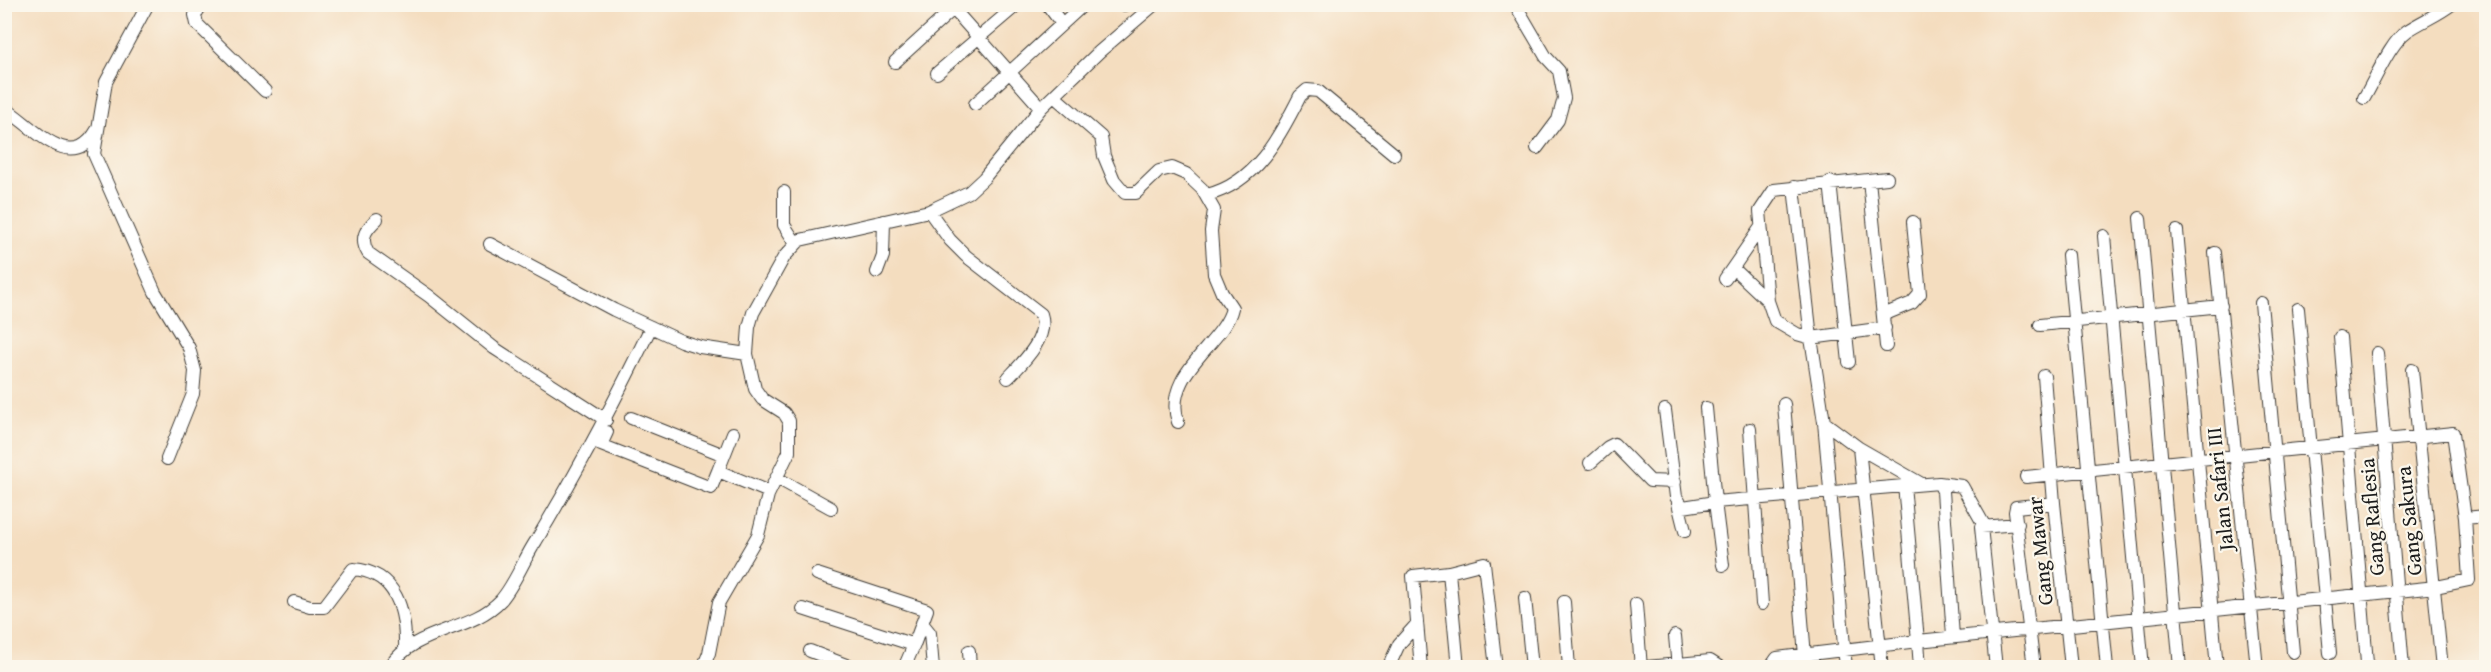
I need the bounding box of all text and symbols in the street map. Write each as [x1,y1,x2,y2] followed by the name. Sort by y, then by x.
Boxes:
[2198,426,2242,555] street label: Jalan Safari III
[2351,457,2392,577] street label: Gang Raflesia
[2387,465,2430,577] street label: Gang Sakura
[2018,495,2061,607] street label: Gang Mawar

